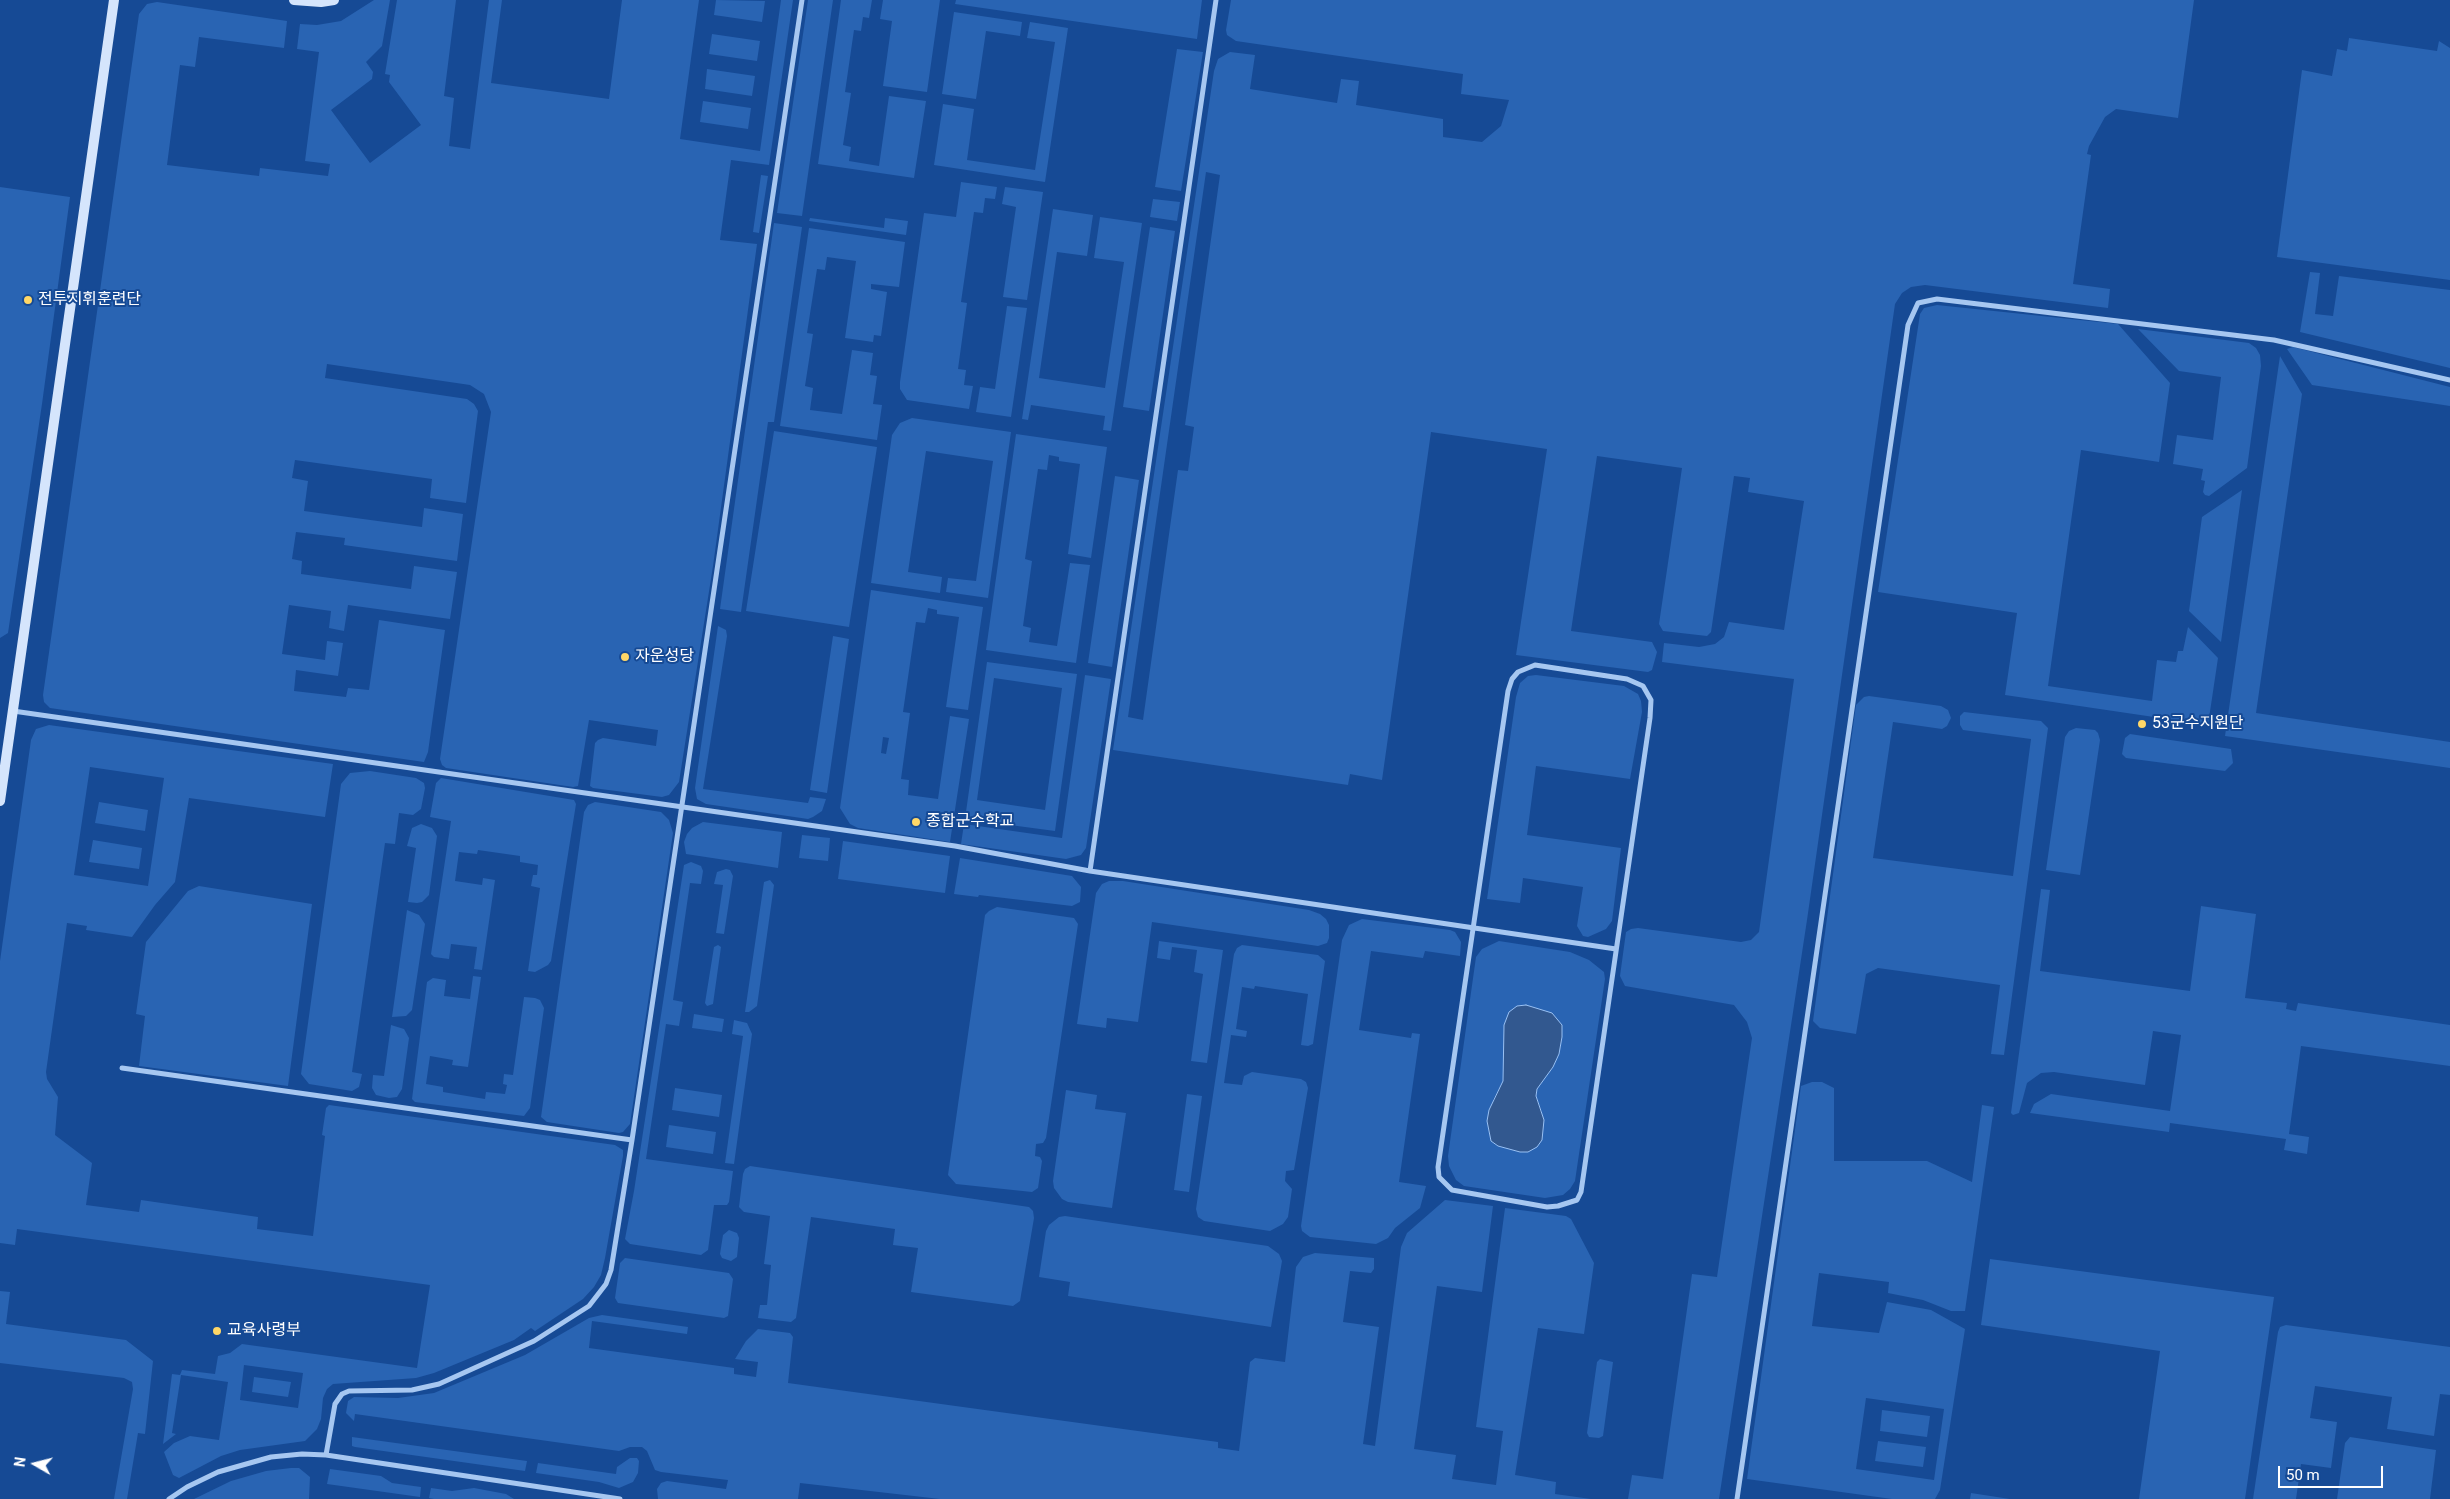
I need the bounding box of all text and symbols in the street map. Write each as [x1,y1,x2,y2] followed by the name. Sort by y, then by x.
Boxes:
[38,290,141,310] place label: 전투지휘훈련단
[22,294,34,306] marker: 전투지휘훈련단
[635,647,694,667] place label: 자운성당
[619,651,631,663] marker: 자운성당
[2152,714,2244,734] place label: 53군수지원단
[2136,718,2148,730] marker: 53군수지원단
[926,812,1014,832] place label: 종합군수학교
[910,816,922,828] marker: 종합군수학교
[227,1321,301,1341] place label: 교육사령부
[211,1325,223,1337] marker: 교육사령부
[10,1439,60,1489] north arrow
[12,1456,29,1468] text: N
[2280,1456,2385,1488] scale bar
[2286,1466,2320,1484] text: 50 m

